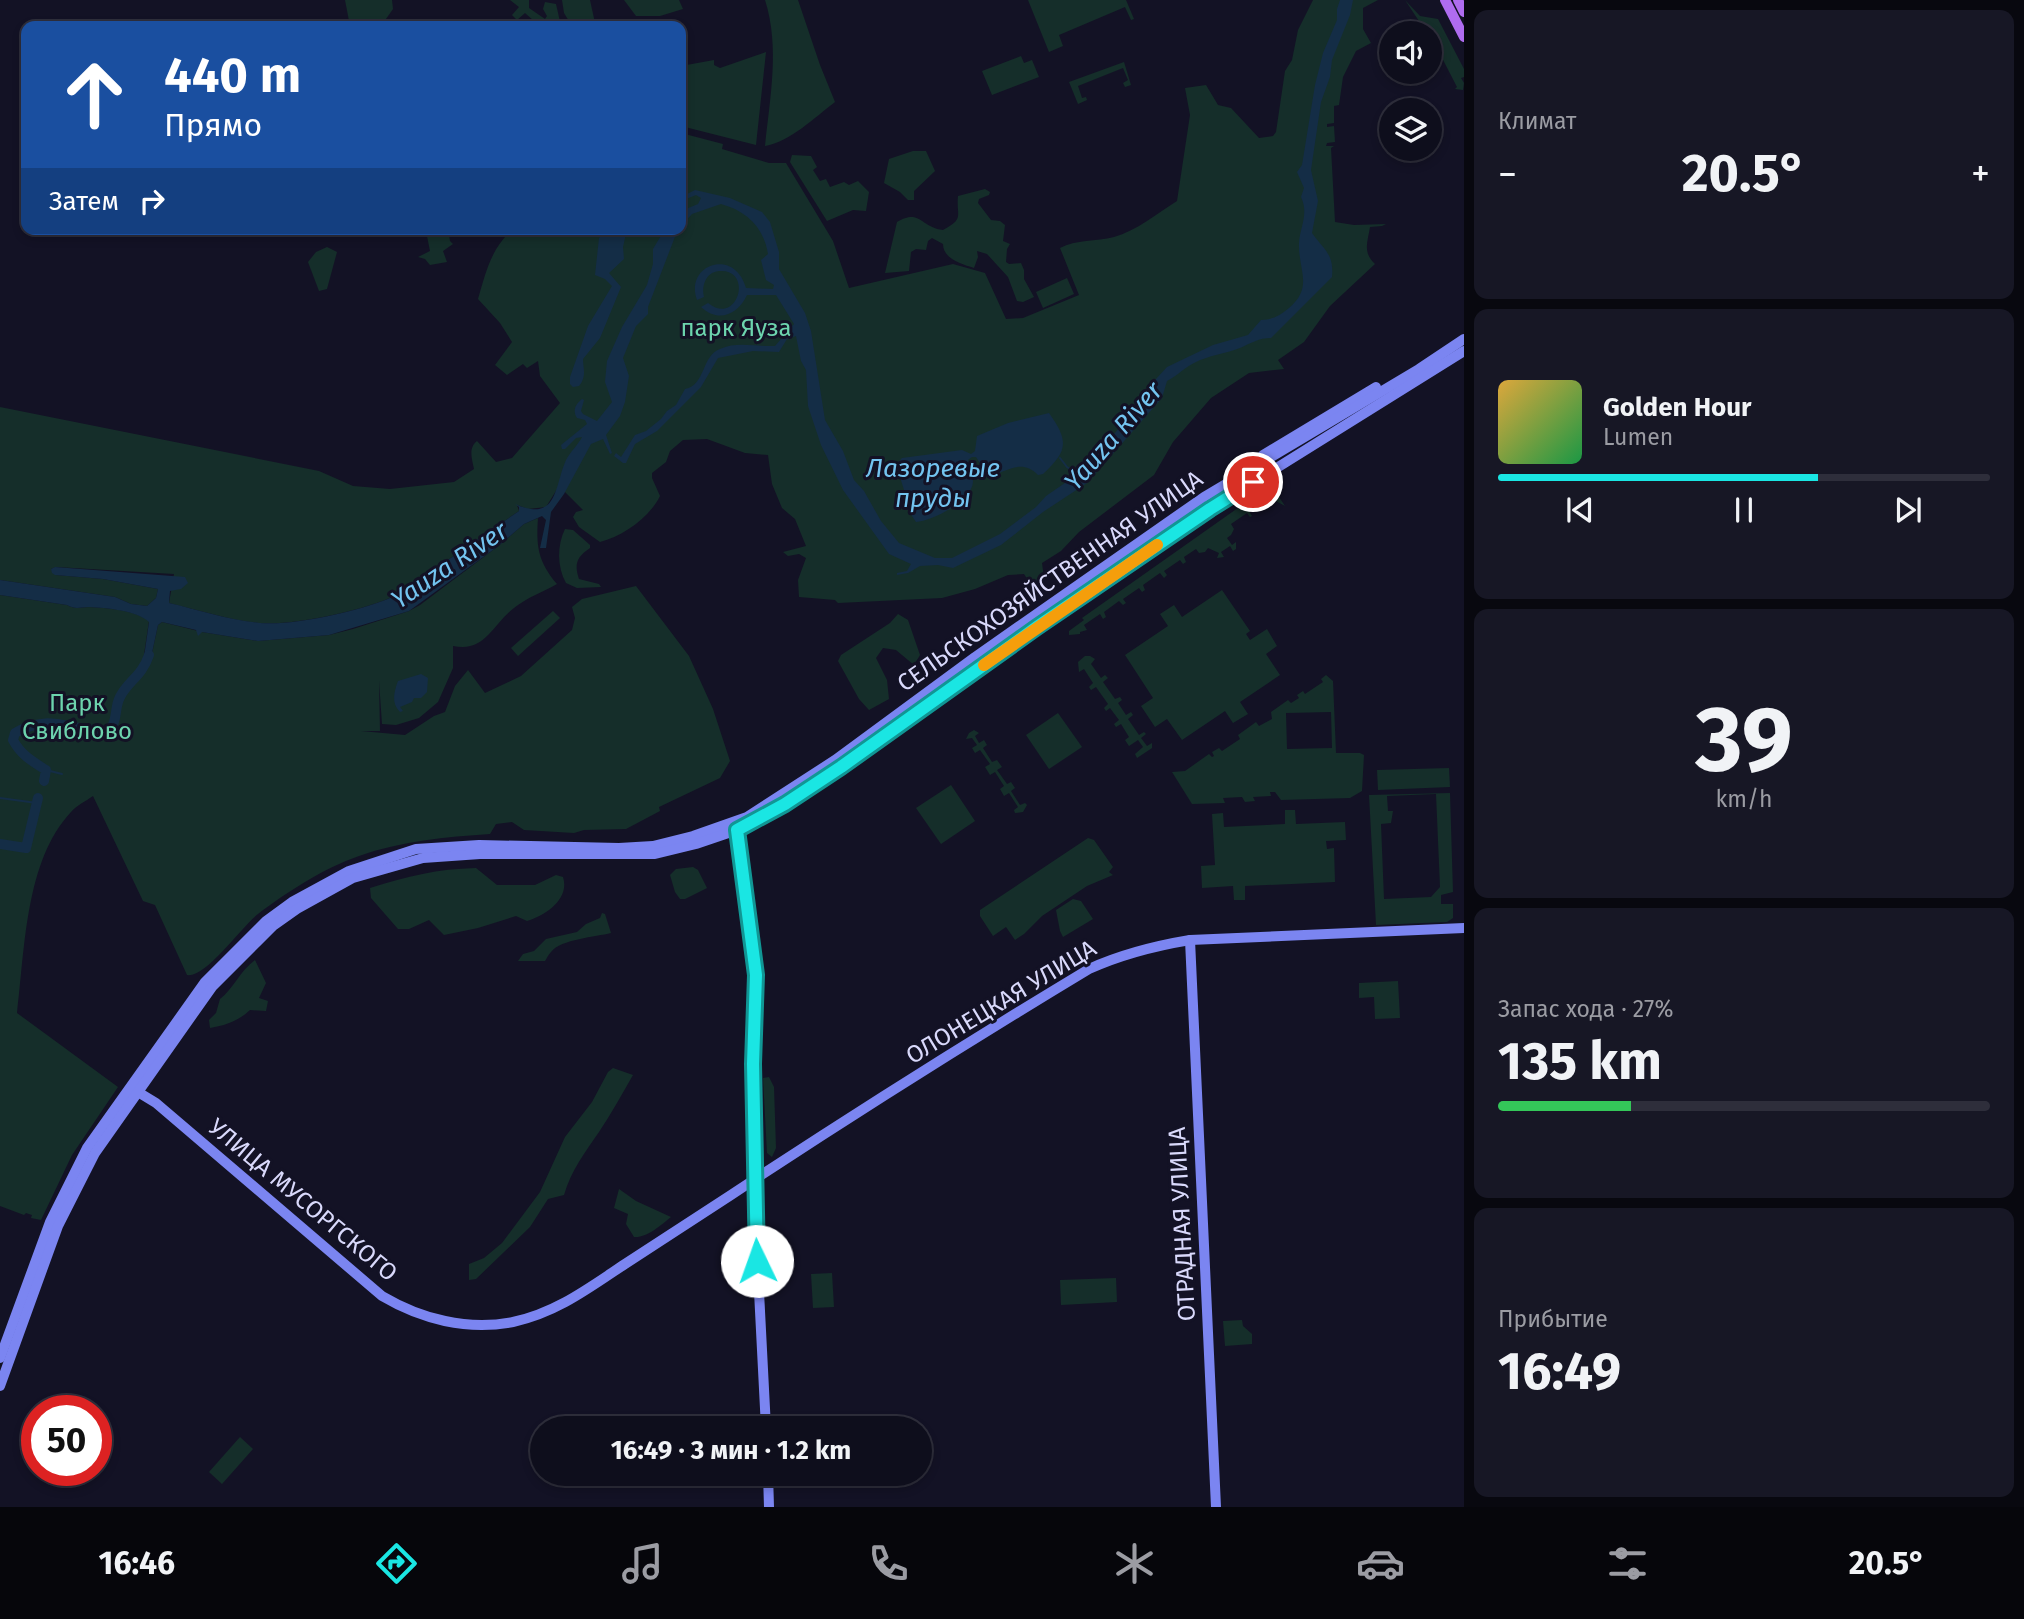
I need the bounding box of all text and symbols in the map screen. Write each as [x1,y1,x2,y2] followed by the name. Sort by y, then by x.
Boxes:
[1379,21,1442,161] map controls
[1379,21,1442,84] button: sound
[164,46,301,105] text: 440 m
[49,49,140,140] icon: ahead
[1379,98,1442,161] button: layers
[164,106,262,144] text: Прямо
[1498,107,1576,135] text: Климат
[1682,142,1806,205] text: 20.5°
[1498,151,1517,197] text: −
[1971,151,1990,197] text: +
[133,182,171,220] icon: right
[49,186,119,217] text: Затем
[680,314,792,342] park label: парк Яуза
[1058,375,1170,497] water label: Yauza River
[1603,392,1751,423] text: Golden Hour
[1603,423,1673,451] text: Lumen
[1223,452,1283,512] pin
[865,453,1000,514] water label: Лазоревые пруды
[1234,463,1272,501] icon: arrive
[892,464,1208,698] street label: СЕЛЬСКОХОЗЯЙСТВЕННАЯ УЛИЦА
[1561,491,1599,529] icon: previous
[1725,491,1763,529] icon: pause
[1889,491,1927,529] icon: next
[385,515,514,616] water label: Yauza River
[1695,685,1793,794] text: 39
[22,689,132,745] park label: Парк Свиблово
[1716,785,1772,813] text: km/h
[901,934,1101,1070] street label: ОЛОНЕЦКАЯ УЛИЦА
[1498,995,1673,1023] text: Запас хода · 27%
[1498,1030,1662,1093] text: 135 km
[203,1113,403,1287] street label: УЛИЦА МУСОРГСКОГО
[1163,1126,1201,1322] street label: ОТРАДНАЯ УЛИЦА
[720,1224,794,1298] position arrow
[1498,1305,1608,1333] text: Прибытие
[1498,1340,1621,1403] text: 16:49
[21,1395,112,1486] speed limit sign: 50
[611,1435,851,1466] text: 16:49 · 3 мин · 1.2 km
[372,1539,421,1588] icon: directions
[618,1539,667,1588] icon: music
[864,1539,913,1588] icon: phone
[1110,1539,1159,1588] icon: climate
[1356,1539,1405,1588] icon: car
[1603,1539,1652,1588] icon: filters
[99,1544,175,1582] text: 16:46
[1849,1544,1925,1582] text: 20.5°

